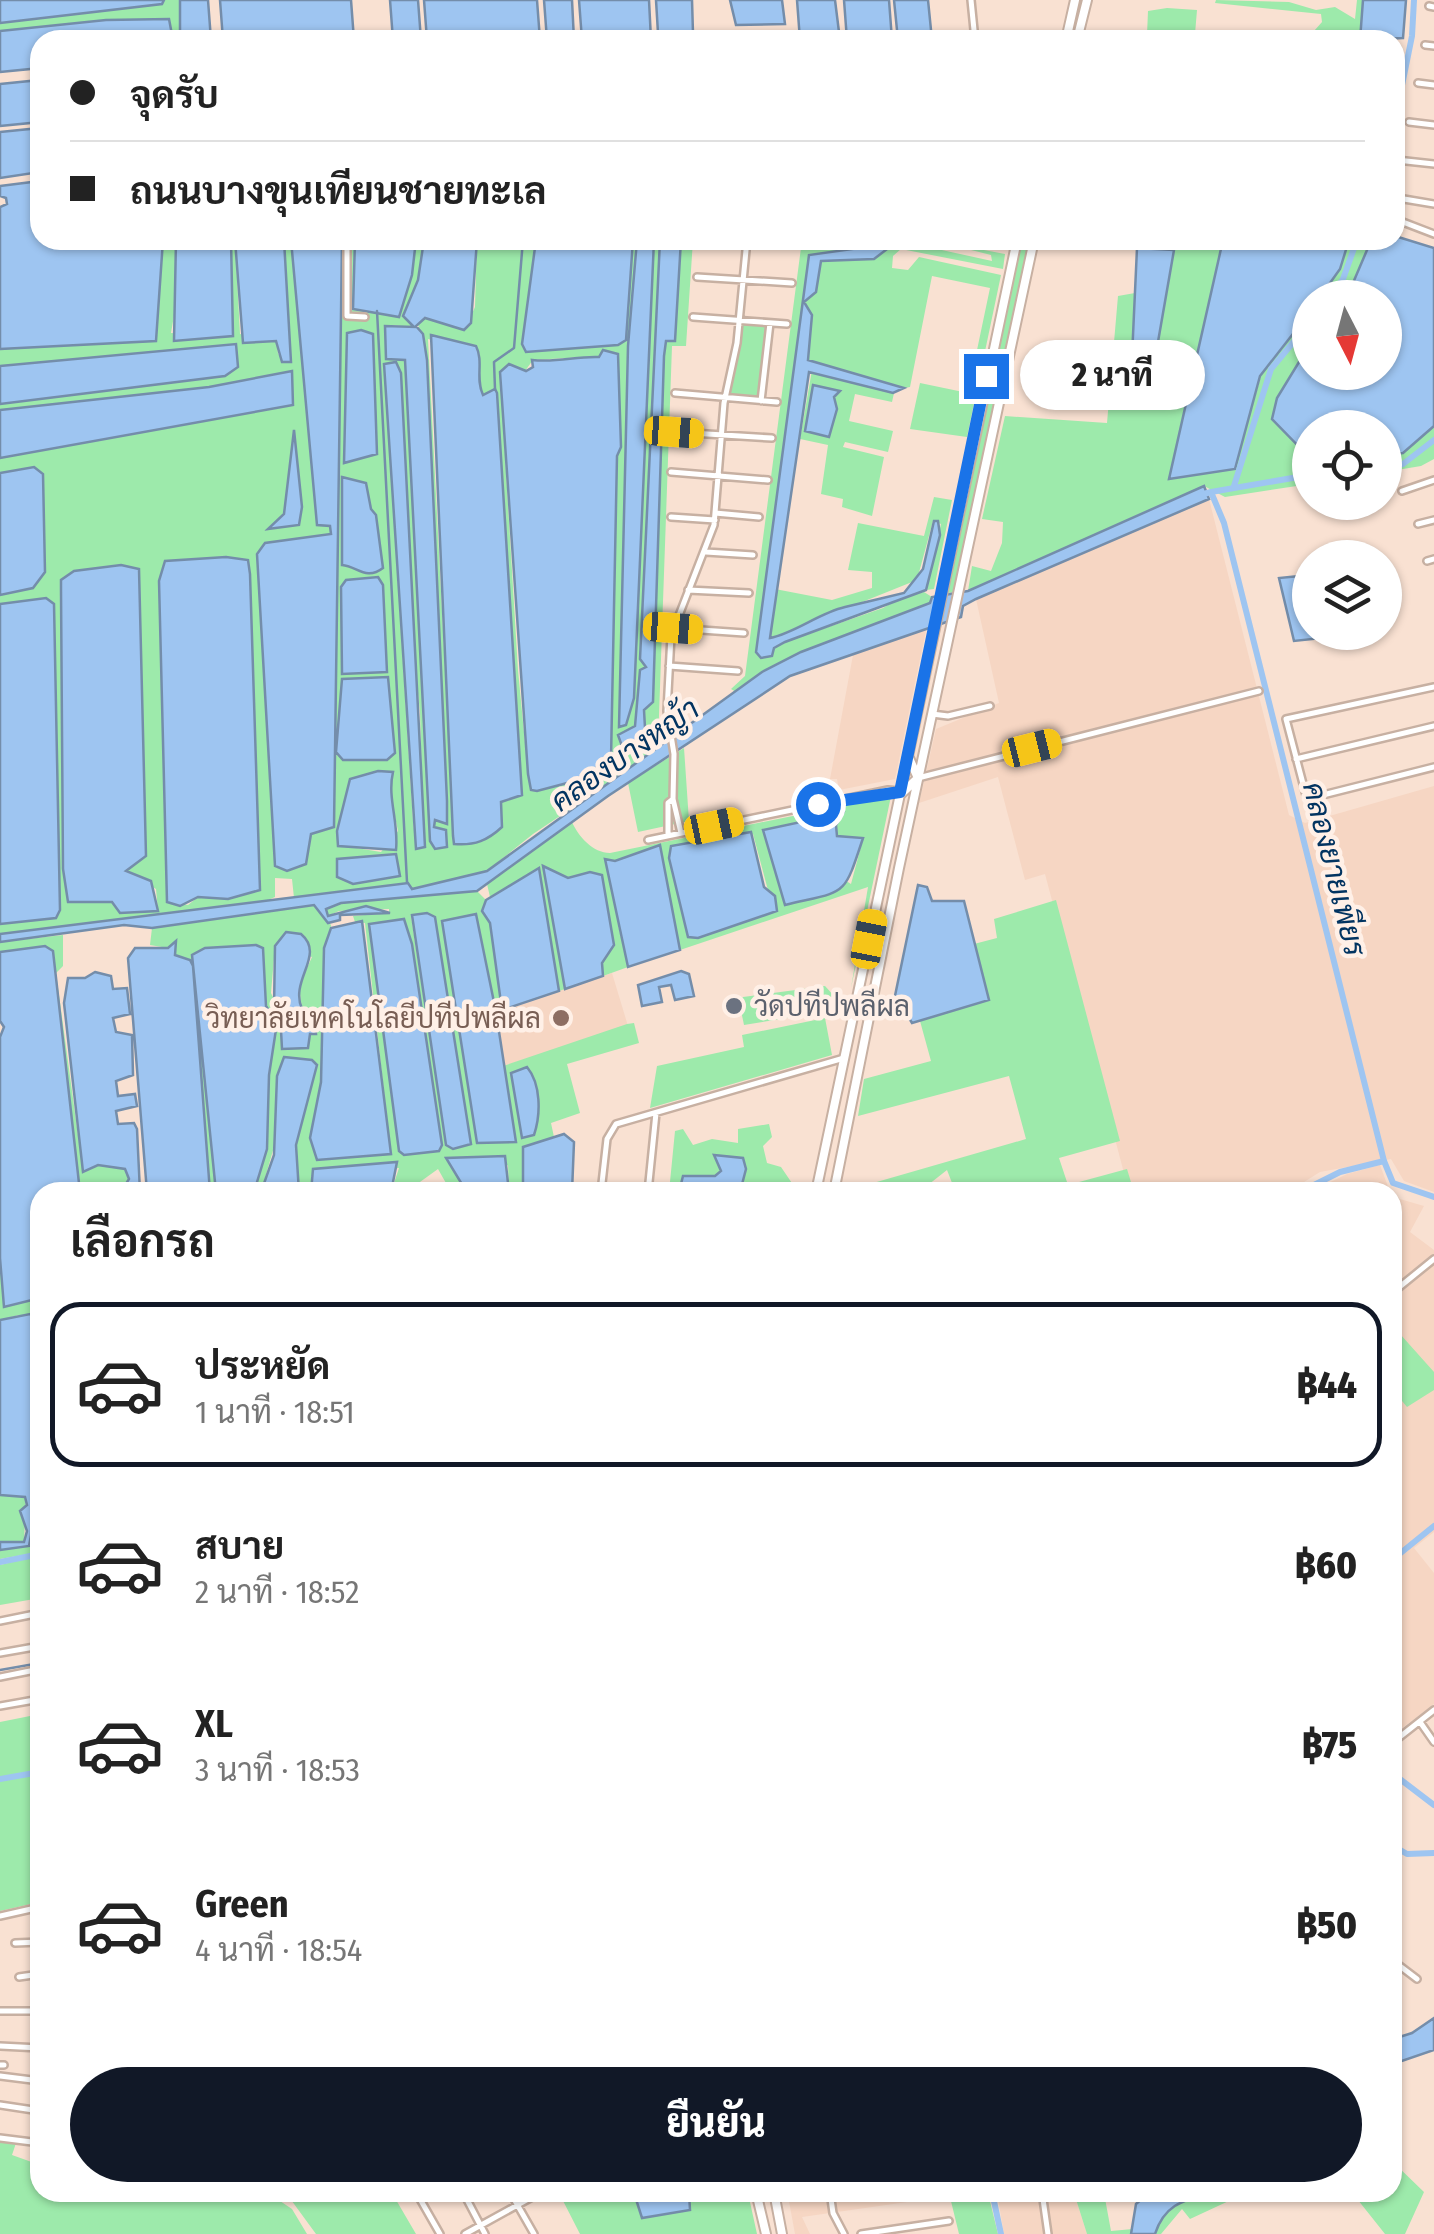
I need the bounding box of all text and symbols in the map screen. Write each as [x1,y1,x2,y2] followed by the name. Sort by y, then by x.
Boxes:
[130,72,219,118] text: จุดรับ
[130,168,547,214] text: ถนนบางขุนเทียนชายทะเล
[1292,280,1402,390] north arrow
[1292,280,1402,650] map controls
[1021,341,1206,411] callout: 2 นาที
[964,354,1009,399] route end
[1072,356,1153,394] text: 2 นาที
[1292,410,1402,520] button: locate
[643,415,705,449] car
[1292,540,1402,650] button: layers
[642,611,704,645] car
[543,689,706,819] water label: คลองบางหญ้า
[999,726,1065,770] car
[1295,778,1374,961] water label: คลองยายเพียร
[796,782,841,827] route start
[682,805,746,847] car
[849,907,889,971] car
[754,988,910,1023] place label: วัดปทีปพลีผล
[723,995,745,1017] marker: วัดปทีปพลีผล
[205,999,541,1035] place label: วิทยาลัยเทคโนโลยีปทีปพลีผล
[550,1007,572,1029] marker: วิทยาลัยเทคโนโลยีปทีปพลีผล
[70,1215,215,1269] text: เลือกรถ
[75,1340,165,1430] icon: car
[195,1343,330,1389] text: ประหยัด
[1297,1362,1357,1408] text: ฿44
[195,1393,355,1431] text: 1 นาที · 18:51
[75,1520,165,1610] icon: car
[195,1523,284,1569] text: สบาย
[1295,1542,1357,1588] text: ฿60
[195,1573,359,1611] text: 2 นาที · 18:52
[75,1700,165,1790] icon: car
[195,1701,233,1747] text: XL
[1302,1722,1357,1768] text: ฿75
[195,1751,360,1789] text: 3 นาที · 18:53
[75,1880,165,1970] icon: car
[195,1881,289,1927] text: Green
[1297,1902,1357,1948] text: ฿50
[195,1931,362,1969] text: 4 นาที · 18:54
[70,2067,1362,2182] button: ยืนยัน

